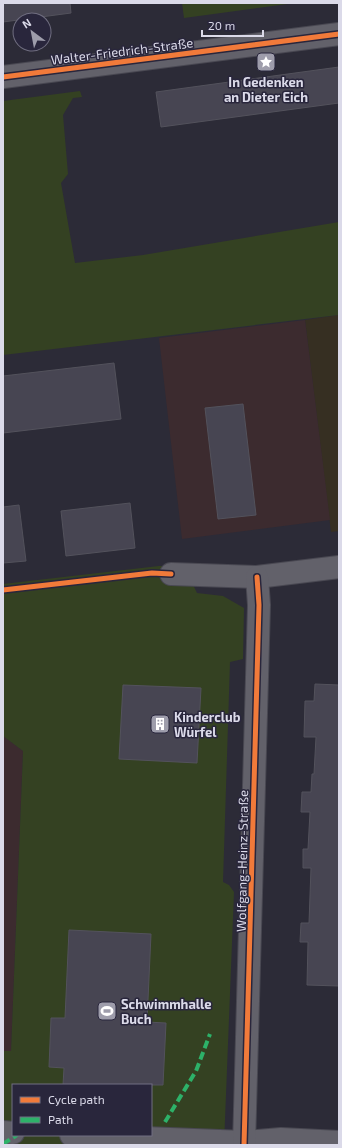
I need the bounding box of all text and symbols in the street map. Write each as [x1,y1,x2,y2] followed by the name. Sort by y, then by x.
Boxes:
[12,12,52,52] north arrow
[202,12,263,38] scale bar
[20,15,33,31] text: N
[208,18,235,32] text: 20 m
[50,34,194,68] street label: Walter-Friedrich-Straße
[255,51,277,73] place icon: In Gedenken an Dieter Eich
[224,74,308,105] place label: In Gedenken an Dieter Eich
[174,709,241,740] place label: Kinderclub Würfel
[149,713,171,735] building icon: Kinderclub Würfel
[233,790,251,932] street label: Wolfgang-Heinz-Straße
[121,996,212,1027] place label: Schwimmhalle Buch
[96,1000,118,1022] sports icon: Schwimmhalle Buch
[12,1084,152,1136] legend
[48,1092,105,1106] text: Cycle path
[48,1112,73,1126] text: Path

